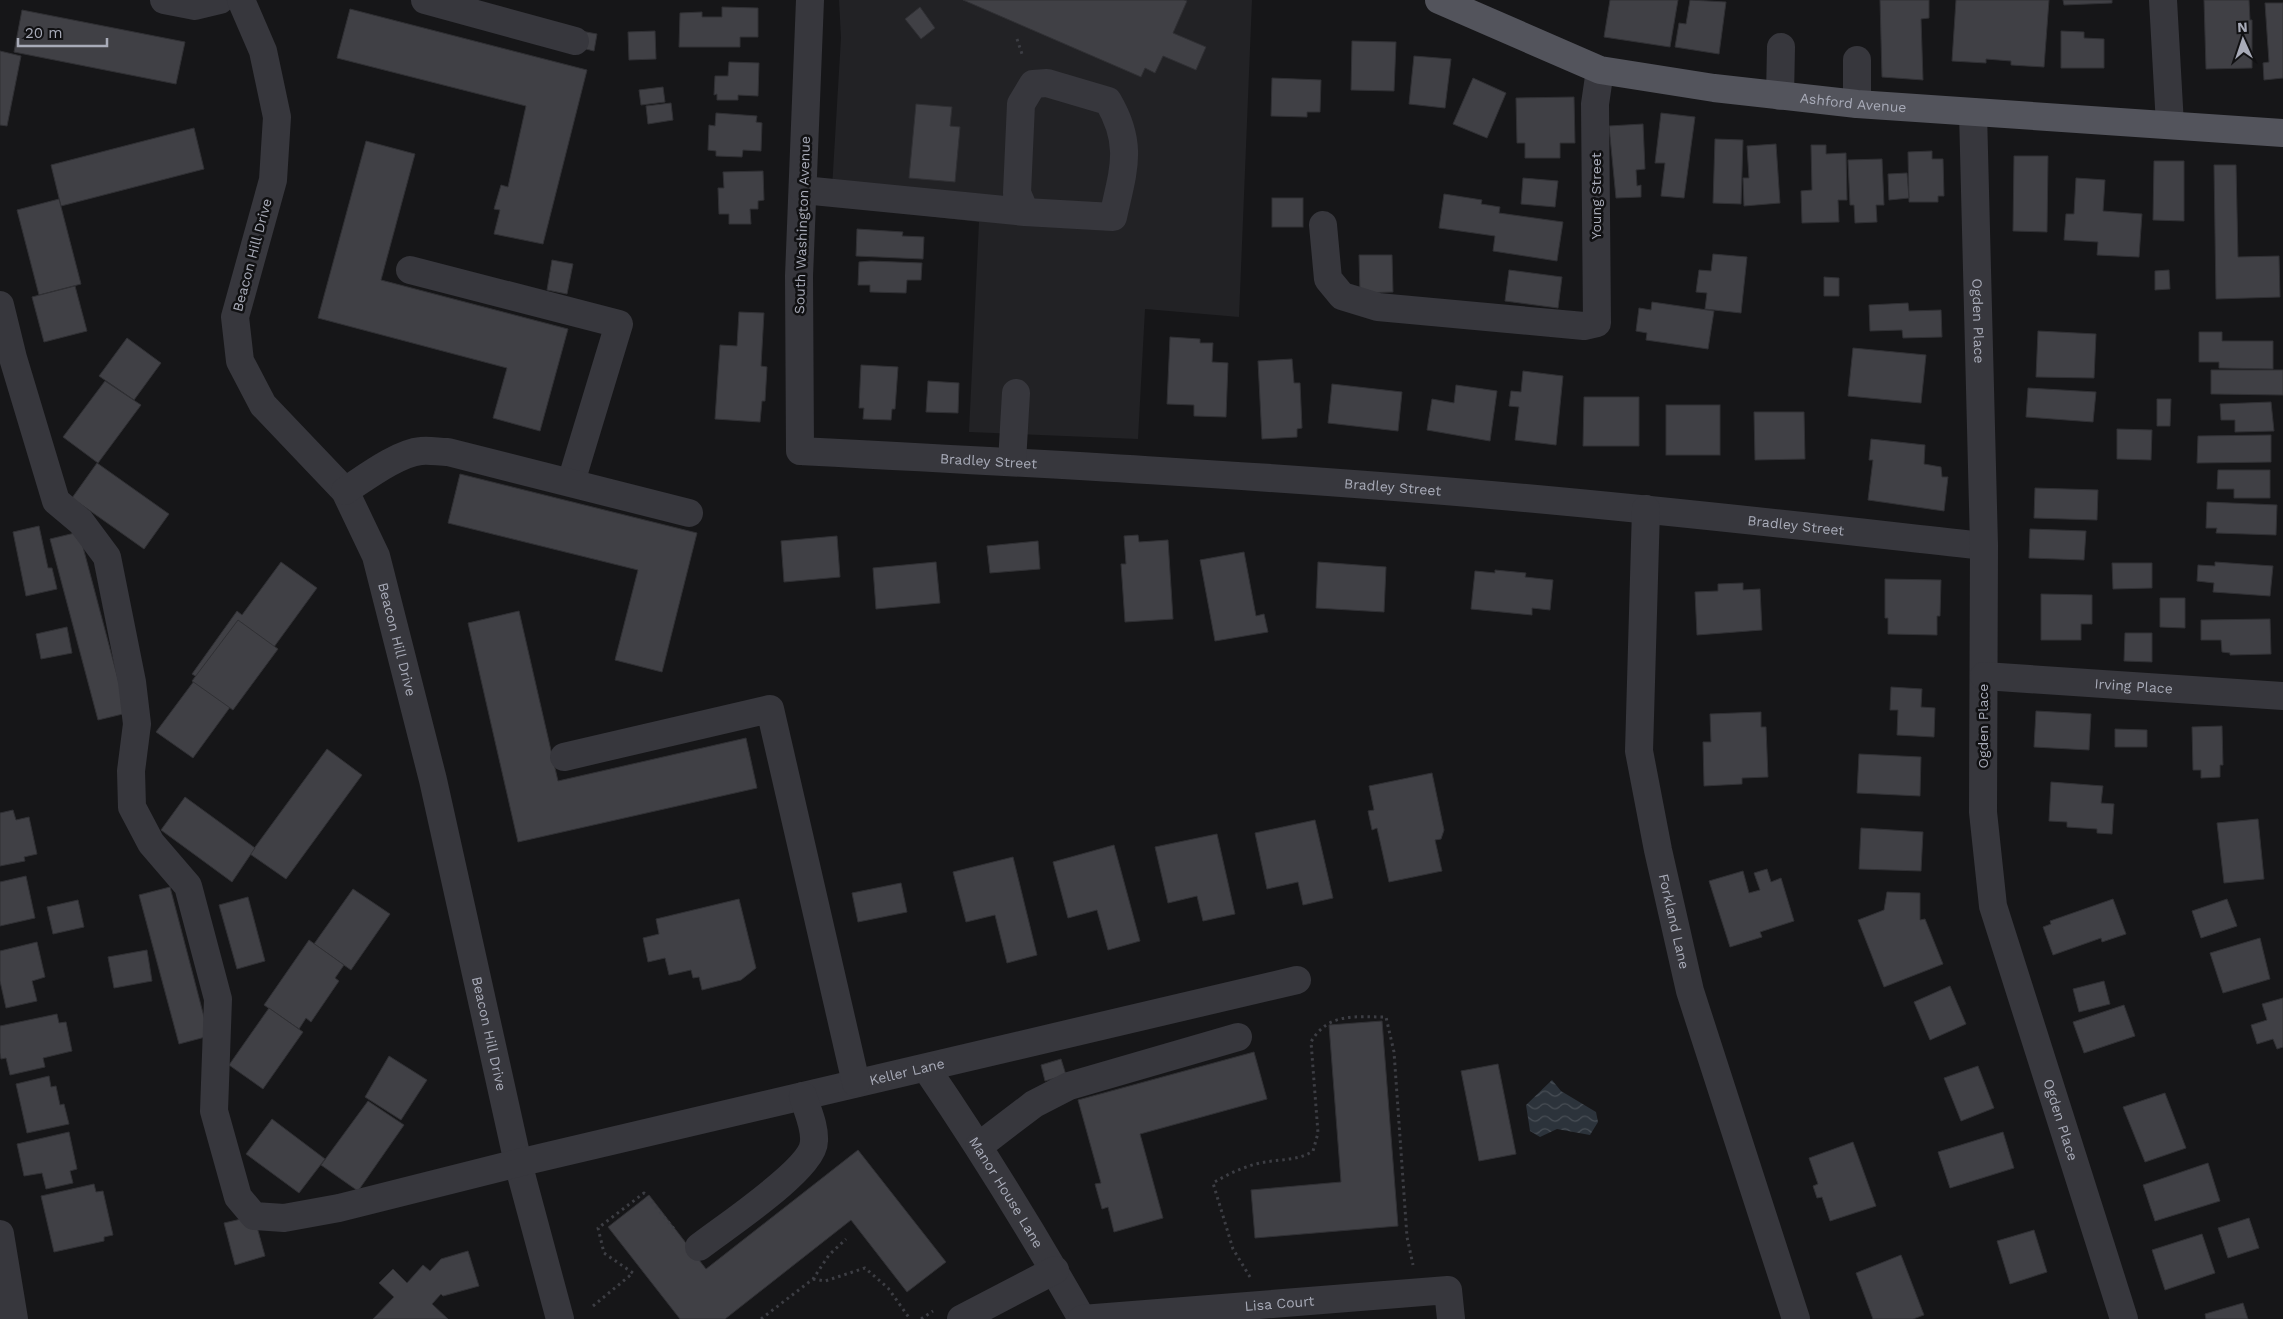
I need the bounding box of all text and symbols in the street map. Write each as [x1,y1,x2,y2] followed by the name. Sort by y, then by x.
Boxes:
[18,15,106,47] scale bar
[2218,15,2268,65] north arrow
[2237,19,2248,35] text: N
[25,24,63,42] text: 20 m
[1799,90,1907,115] street label: Ashford Avenue
[791,136,813,314] street label: South Washington Avenue
[1588,152,1604,240] street label: Young Street
[229,197,275,313] street label: Beacon Hill Drive
[1969,278,1987,364] street label: Ogden Place
[939,450,1038,472] street label: Bradley Street
[1344,475,1442,499] street label: Bradley Street
[1747,512,1845,539] street label: Bradley Street
[375,581,419,698] street label: Beacon Hill Drive
[2094,675,2173,697] street label: Irving Place
[1975,684,1991,768] street label: Ogden Place
[1656,872,1693,971] street label: Forkland Lane
[469,975,510,1092] street label: Beacon Hill Drive
[868,1055,946,1088] street label: Keller Lane
[2040,1077,2081,1163] street label: Ogden Place
[966,1134,1047,1251] street label: Manor House Lane
[1244,1293,1315,1314] street label: Lisa Court

